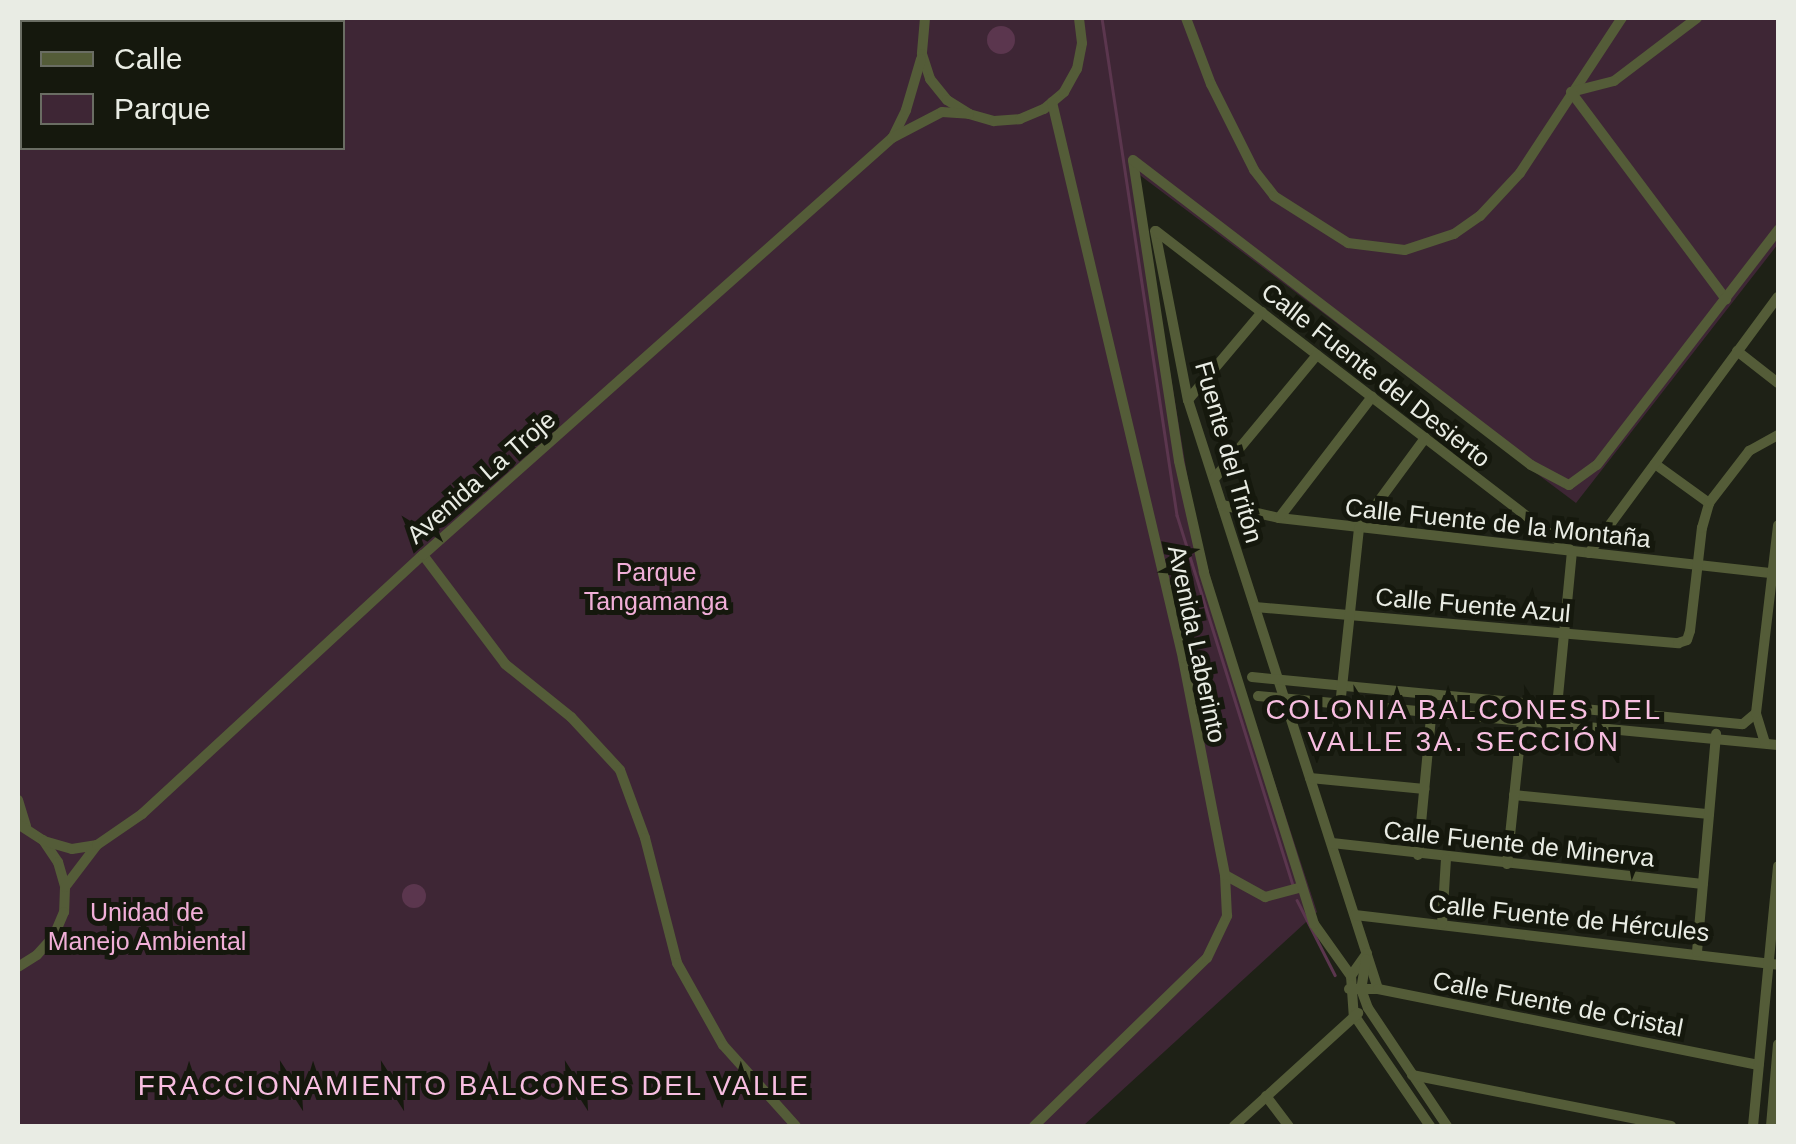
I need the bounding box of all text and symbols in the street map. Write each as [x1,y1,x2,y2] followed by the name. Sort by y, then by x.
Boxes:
[20,20,345,150] legend
[114,42,182,75] text: Calle
[114,92,211,125] text: Parque
[1256,276,1496,474] street label: Calle Fuente del Desierto
[1189,357,1269,547] street label: Fuente del Tritón
[400,404,562,550] street label: Avenida La Troje
[1344,492,1652,554] street label: Calle Fuente de la Montaña
[1161,543,1233,745] street label: Avenida Laberinto
[584,558,728,617] park label: Parque Tangamanga
[1373,581,1573,629] street label: Calle Fuente Azul
[1265,693,1663,759] district label: COLONIA BALCONES DEL VALLE 3A. SECCIÓN
[1382,815,1656,873] street label: Calle Fuente de Minerva
[1427,888,1711,948] street label: Calle Fuente de Hércules
[47,898,247,957] park label: Unidad de Manejo Ambiental
[1430,965,1686,1043] street label: Calle Fuente de Cristal
[137,1069,811,1103] district label: FRACCIONAMIENTO BALCONES DEL VALLE

